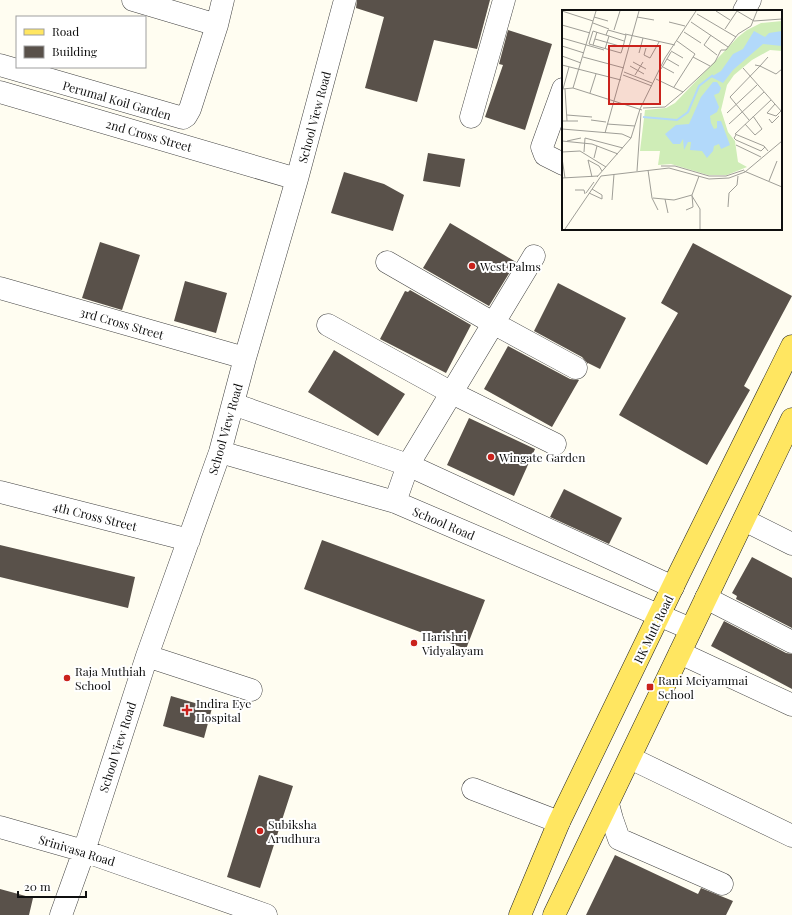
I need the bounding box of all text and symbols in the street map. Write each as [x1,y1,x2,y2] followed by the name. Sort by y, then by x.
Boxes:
[562,10,782,230] inset map
[16,16,146,68] legend
[52,23,79,39] text: Road
[52,43,98,59] text: Building
[294,69,334,165] street label: School View Road
[61,77,173,123] street label: Perumal Koil Garden
[104,115,195,155] street label: 2nd Cross Street
[479,258,541,274] place label: West Palms
[467,261,477,271] marker: West Palms
[78,303,166,343] street label: 3rd Cross Street
[204,381,246,477] street label: School View Road
[498,449,585,465] place label: Wingate Garden
[486,452,496,462] marker: Wingate Garden
[51,498,139,534] street label: 4th Cross Street
[410,503,478,543] street label: School Road
[630,592,676,666] street label: RK Mutt Road
[421,628,484,658] place label: Harishri Vidyalayam
[409,638,419,648] marker: Harishri Vidyalayam
[75,663,146,693] place label: Raja Muthiah School
[658,672,748,702] place label: Rani Meiyammai School
[62,673,72,683] marker: Raja Muthiah School
[645,682,655,692] marker: Rani Meiyammai School
[196,695,251,725] place label: Indira Eye Hospital
[95,700,139,794] street label: School View Road
[181,704,193,716] marker: Indira Eye Hospital
[267,816,320,846] place label: Subiksha Arudhura
[255,826,265,836] marker: Subiksha Arudhura
[37,831,117,869] street label: Srinivasa Road
[18,873,86,899] scale bar
[24,878,51,894] text: 20 m

